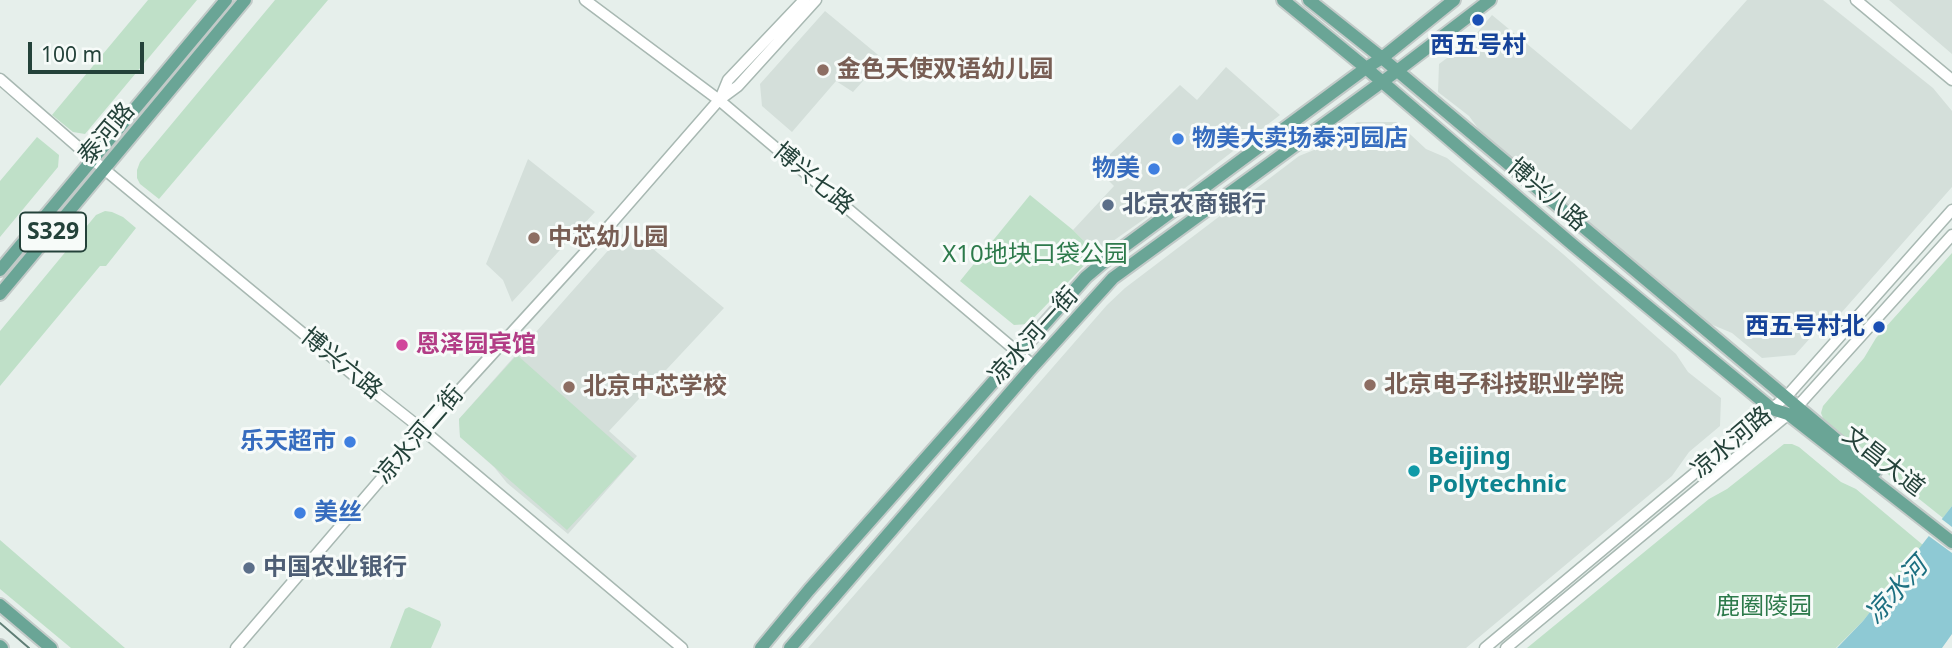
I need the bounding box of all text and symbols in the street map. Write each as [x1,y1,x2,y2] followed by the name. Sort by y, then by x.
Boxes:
[1470,12,1486,28] marker: 西五号村
[32,28,147,72] scale bar
[1430,32,1526,60] place label: 西五号村
[41,40,102,68] text: 100 m
[837,56,1053,84] place label: 金色天使双语幼儿园
[815,62,831,78] marker: 金色天使双语幼儿园
[73,97,141,171] street label: 泰河路
[1192,125,1408,153] place label: 物美大卖场泰河园店
[1170,131,1186,147] marker: 物美大卖场泰河园店
[767,137,859,221] street label: 博兴七路
[1501,153,1593,237] street label: 博兴八路
[1092,155,1140,183] place label: 物美
[1146,161,1162,177] marker: 物美
[1122,191,1266,219] place label: 北京农商银行
[1100,197,1116,213] marker: 北京农商银行
[20,213,86,252] road number: S329
[548,224,668,252] place label: 中芯幼儿园
[526,230,542,246] marker: 中芯幼儿园
[942,241,1128,269] park label: X10地块口袋公园
[983,282,1085,390] street label: 凉水河一街
[1745,313,1865,341] place label: 西五号村北
[1871,319,1887,335] marker: 西五号村北
[295,323,387,405] street label: 博兴六路
[416,331,536,359] place label: 恩泽园宾馆
[394,337,410,353] marker: 恩泽园宾馆
[1384,371,1624,399] place label: 北京电子科技职业学院
[583,373,727,401] place label: 北京中芯学校
[1362,377,1378,393] marker: 北京电子科技职业学院
[561,379,577,395] marker: 北京中芯学校
[370,380,470,490] street label: 凉水河二街
[1686,401,1778,485] street label: 凉水河路
[1836,421,1930,503] street label: 文昌大道
[240,428,336,456] place label: 乐天超市
[342,434,358,450] marker: 乐天超市
[1428,443,1567,499] place label: Beijing Polytechnic
[1406,463,1422,479] marker: Beijing Polytechnic
[314,499,362,527] place label: 美丝
[292,505,308,521] marker: 美丝
[1859,552,1935,630] water label: 凉水河
[263,554,407,582] place label: 中国农业银行
[241,560,257,576] marker: 中国农业银行
[1716,593,1812,621] park label: 鹿圈陵园

